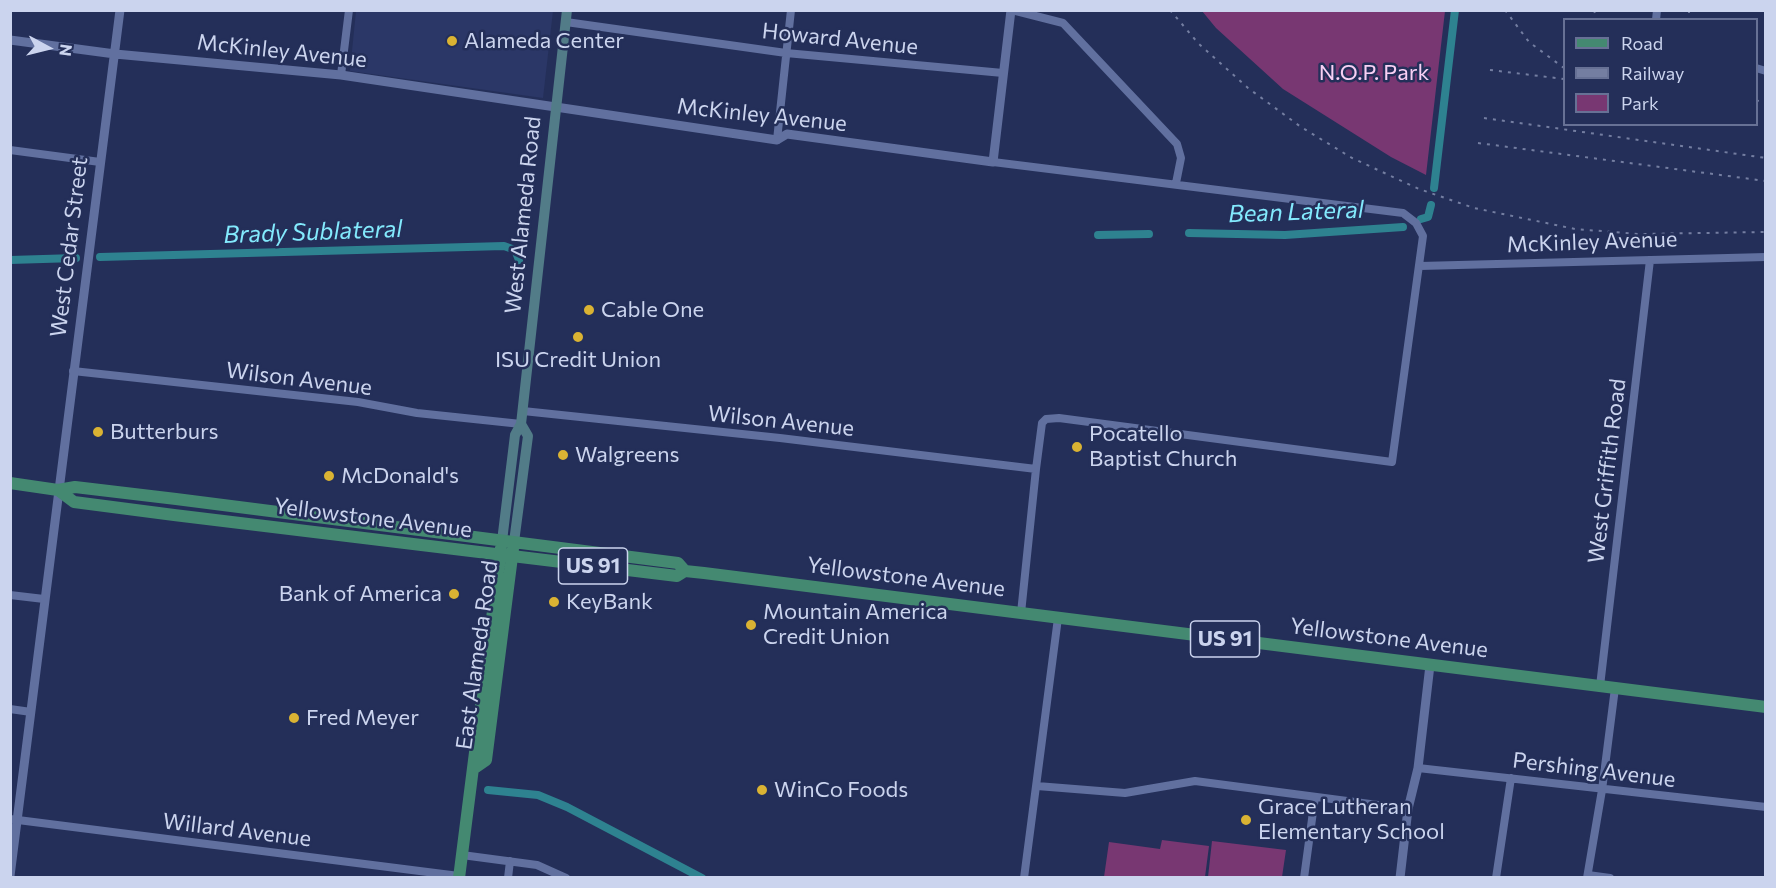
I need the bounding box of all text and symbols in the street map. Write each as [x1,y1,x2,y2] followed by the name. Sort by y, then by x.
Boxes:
[18,18,78,78] north arrow
[761,18,919,60] street label: Howard Avenue
[1563,18,1758,126] legend
[464,28,624,54] place label: Alameda Center
[196,29,368,73] street label: McKinley Avenue
[1621,32,1663,54] text: Road
[445,34,459,48] marker: Alameda Center
[56,43,77,57] text: N
[1319,60,1429,86] park label: N.O.P. Park
[1621,62,1684,84] text: Railway
[1621,92,1659,114] text: Park
[676,93,848,137] street label: McKinley Avenue
[499,115,547,315] street label: West Alameda Road
[45,155,93,339] street label: West Cedar Street
[1228,195,1364,229] water label: Bean Lateral
[223,214,403,250] water label: Brady Sublateral
[1506,226,1678,258] street label: McKinley Avenue
[601,297,704,323] place label: Cable One
[582,303,596,317] marker: Cable One
[571,330,585,344] marker: ISU Credit Union
[495,347,661,373] place label: ISU Credit Union
[224,357,374,401] street label: Wilson Avenue
[1583,377,1631,565] street label: West Griffith Road
[707,400,855,442] street label: Wilson Avenue
[110,419,218,445] place label: Butterburs
[1089,421,1237,472] place label: Pocatello Baptist Church
[91,425,105,439] marker: Butterburs
[1070,440,1084,454] marker: Pocatello Baptist Church
[575,442,680,468] place label: Walgreens
[556,448,570,462] marker: Walgreens
[341,463,459,489] place label: McDonald's
[322,469,336,483] marker: McDonald's
[273,493,473,543] street label: Yellowstone Avenue
[558,548,628,584] road number: US 91
[806,552,1006,602] street label: Yellowstone Avenue
[451,559,503,751] street label: East Alameda Road
[279,581,442,607] place label: Bank of America
[447,587,461,601] marker: Bank of America
[566,589,653,615] place label: KeyBank
[547,595,561,609] marker: KeyBank
[763,599,948,650] place label: Mountain America Credit Union
[1289,613,1489,663] street label: Yellowstone Avenue
[744,618,758,632] marker: Mountain America Credit Union
[1190,621,1260,657] road number: US 91
[306,705,419,731] place label: Fred Meyer
[287,711,301,725] marker: Fred Meyer
[1511,747,1677,793] street label: Pershing Avenue
[774,777,908,803] place label: WinCo Foods
[755,783,769,797] marker: WinCo Foods
[1258,794,1445,846] place label: Grace Lutheran Elementary School
[161,808,313,852] street label: Willard Avenue
[1239,813,1253,827] marker: Grace Lutheran Elementary School

